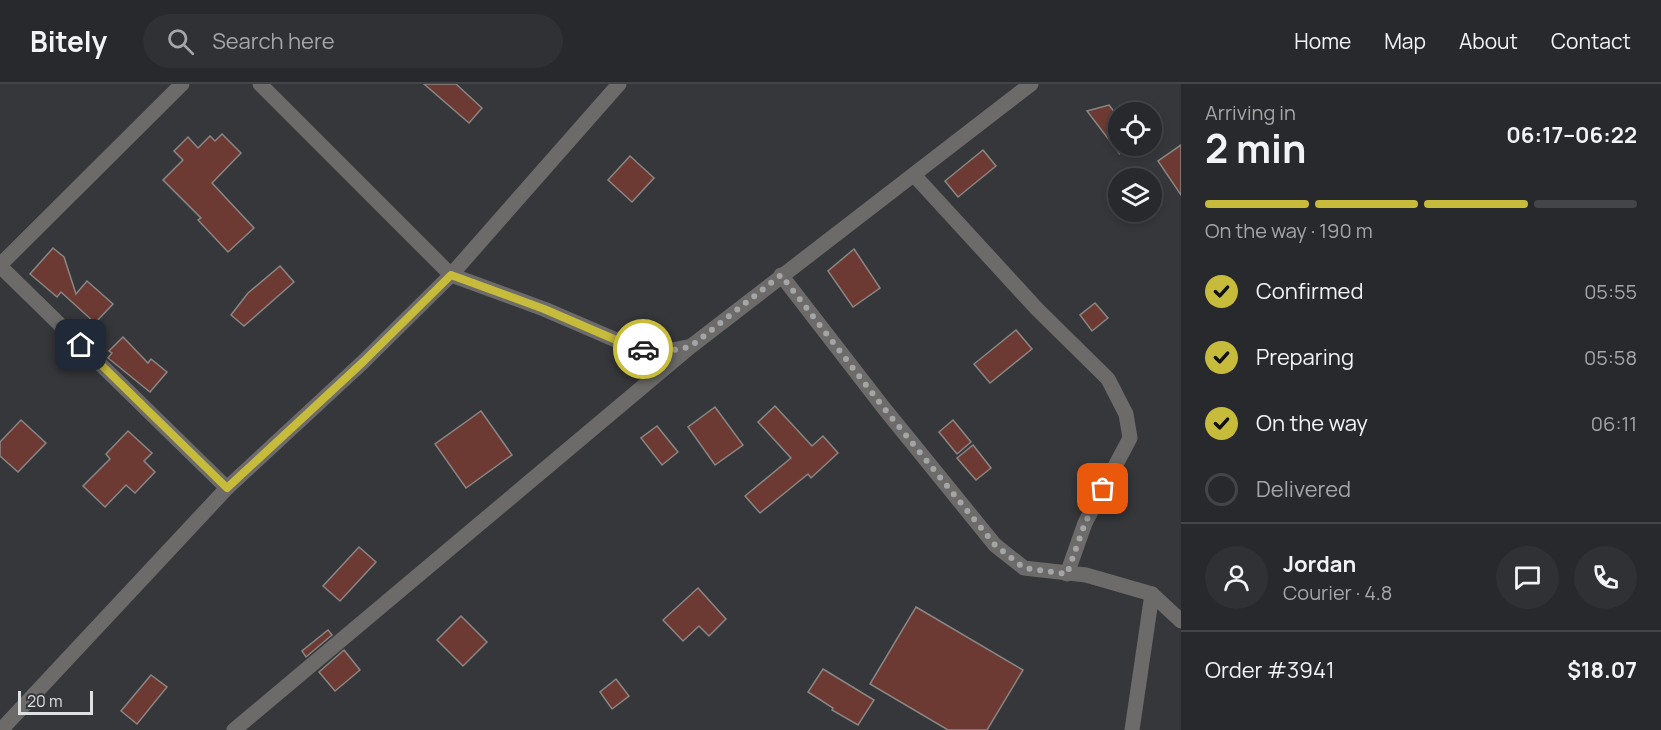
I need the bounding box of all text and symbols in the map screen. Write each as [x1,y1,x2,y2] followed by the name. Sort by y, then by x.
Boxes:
[143,14,563,68] search box
[30,22,107,60] text: Bitely
[164,25,197,58] icon: search
[212,26,335,56] text: Search here
[1294,27,1351,55] text: Home
[1384,27,1426,55] text: Map
[1459,27,1518,55] text: About
[1551,27,1631,55] text: Contact
[1205,99,1296,126] text: Arriving in
[1108,102,1162,222] map controls
[1108,102,1162,156] button: locate
[1506,120,1637,150] text: 06:17–06:22
[1205,121,1306,175] text: 2 min
[1108,168,1162,222] button: layers
[1205,217,1373,244] text: On the way · 190 m
[1205,275,1238,308] icon: check
[1256,276,1364,306] text: Confirmed
[1584,278,1637,305] text: 05:55
[55,319,106,370] pin
[613,319,673,379] courier
[64,328,97,361] icon: home
[627,333,660,366] icon: car
[1205,341,1238,374] icon: check
[1256,342,1354,372] text: Preparing
[1584,344,1637,371] text: 05:58
[1205,407,1238,440] icon: check
[1256,408,1368,438] text: On the way
[1591,410,1637,437] text: 06:11
[1077,463,1128,514] pin
[1086,472,1119,505] icon: bag
[1256,474,1351,504] text: Delivered
[1205,546,1268,609] button: person
[1496,546,1559,609] button: chat
[1574,546,1637,609] button: phone
[1283,549,1356,579] text: Jordan
[1283,579,1392,606] text: Courier · 4.8
[1205,655,1334,685] text: Order #3941
[1567,655,1637,685] text: $18.07
[18,688,93,716] scale bar
[27,690,63,712] text: 20 m

